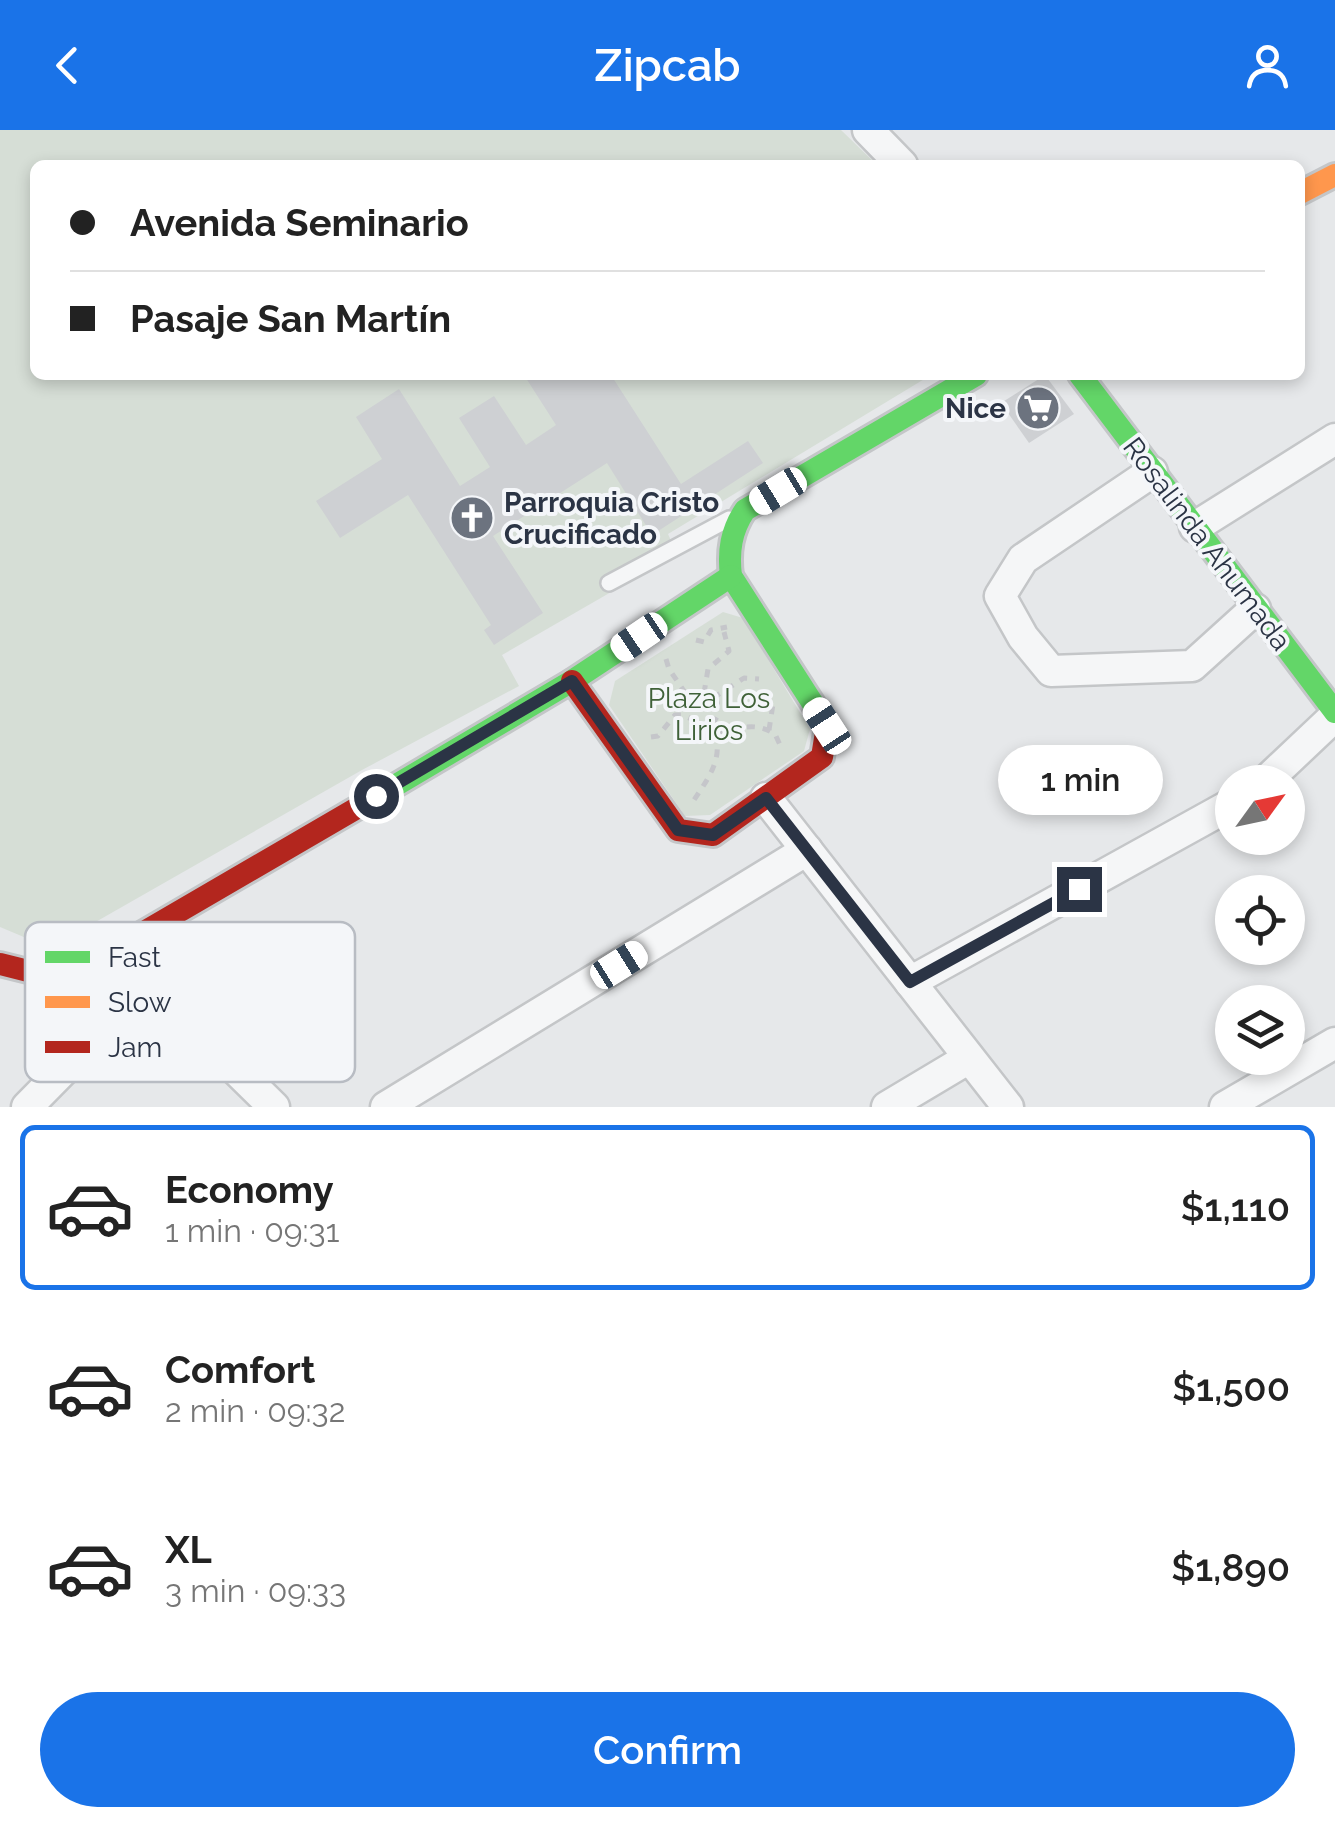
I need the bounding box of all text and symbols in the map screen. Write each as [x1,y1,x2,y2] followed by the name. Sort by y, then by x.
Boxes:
[40,38,95,93] icon: back
[1240,38,1295,93] icon: person
[594,39,741,92] text: Zipcab
[130,200,469,245] text: Avenida Seminario
[130,296,451,341] text: Pasaje San Martín
[1015,385,1061,431] supermarket icon: Nice
[945,392,1006,425] place label: Nice
[1116,431,1298,657] street label: Rosalinda Ahumada
[745,463,811,519] car
[504,486,719,551] place label: Parroquia Cristo Crucificado
[449,495,495,541] church icon: Parroquia Cristo Crucificado
[606,608,672,666] car
[648,682,770,747] park label: Plaza Los Lirios
[798,693,856,759] car
[996,744,1162,814] callout: 1 min
[1041,761,1120,798] text: 1 min
[1215,765,1305,855] north arrow
[1215,765,1305,1075] map controls
[354,774,399,819] route start
[1057,867,1102,912] route end
[1215,875,1305,965] button: locate
[25,922,355,1082] legend
[586,936,652,994] car
[108,941,161,974] text: Fast
[1215,985,1305,1075] button: layers
[108,986,172,1019] text: Slow
[108,1031,162,1064] text: Jam
[45,1163,135,1253] icon: car
[165,1167,334,1212] text: Economy
[1181,1185,1290,1230] text: $1,110
[165,1212,339,1249] text: 1 min · 09:31
[45,1343,135,1433] icon: car
[165,1347,315,1392] text: Comfort
[1172,1365,1290,1410] text: $1,500
[165,1392,345,1429] text: 2 min · 09:32
[45,1523,135,1613] icon: car
[165,1527,212,1572] text: XL
[1171,1545,1290,1590] text: $1,890
[165,1572,346,1609] text: 3 min · 09:33
[40,1692,1295,1807] button: Confirm

